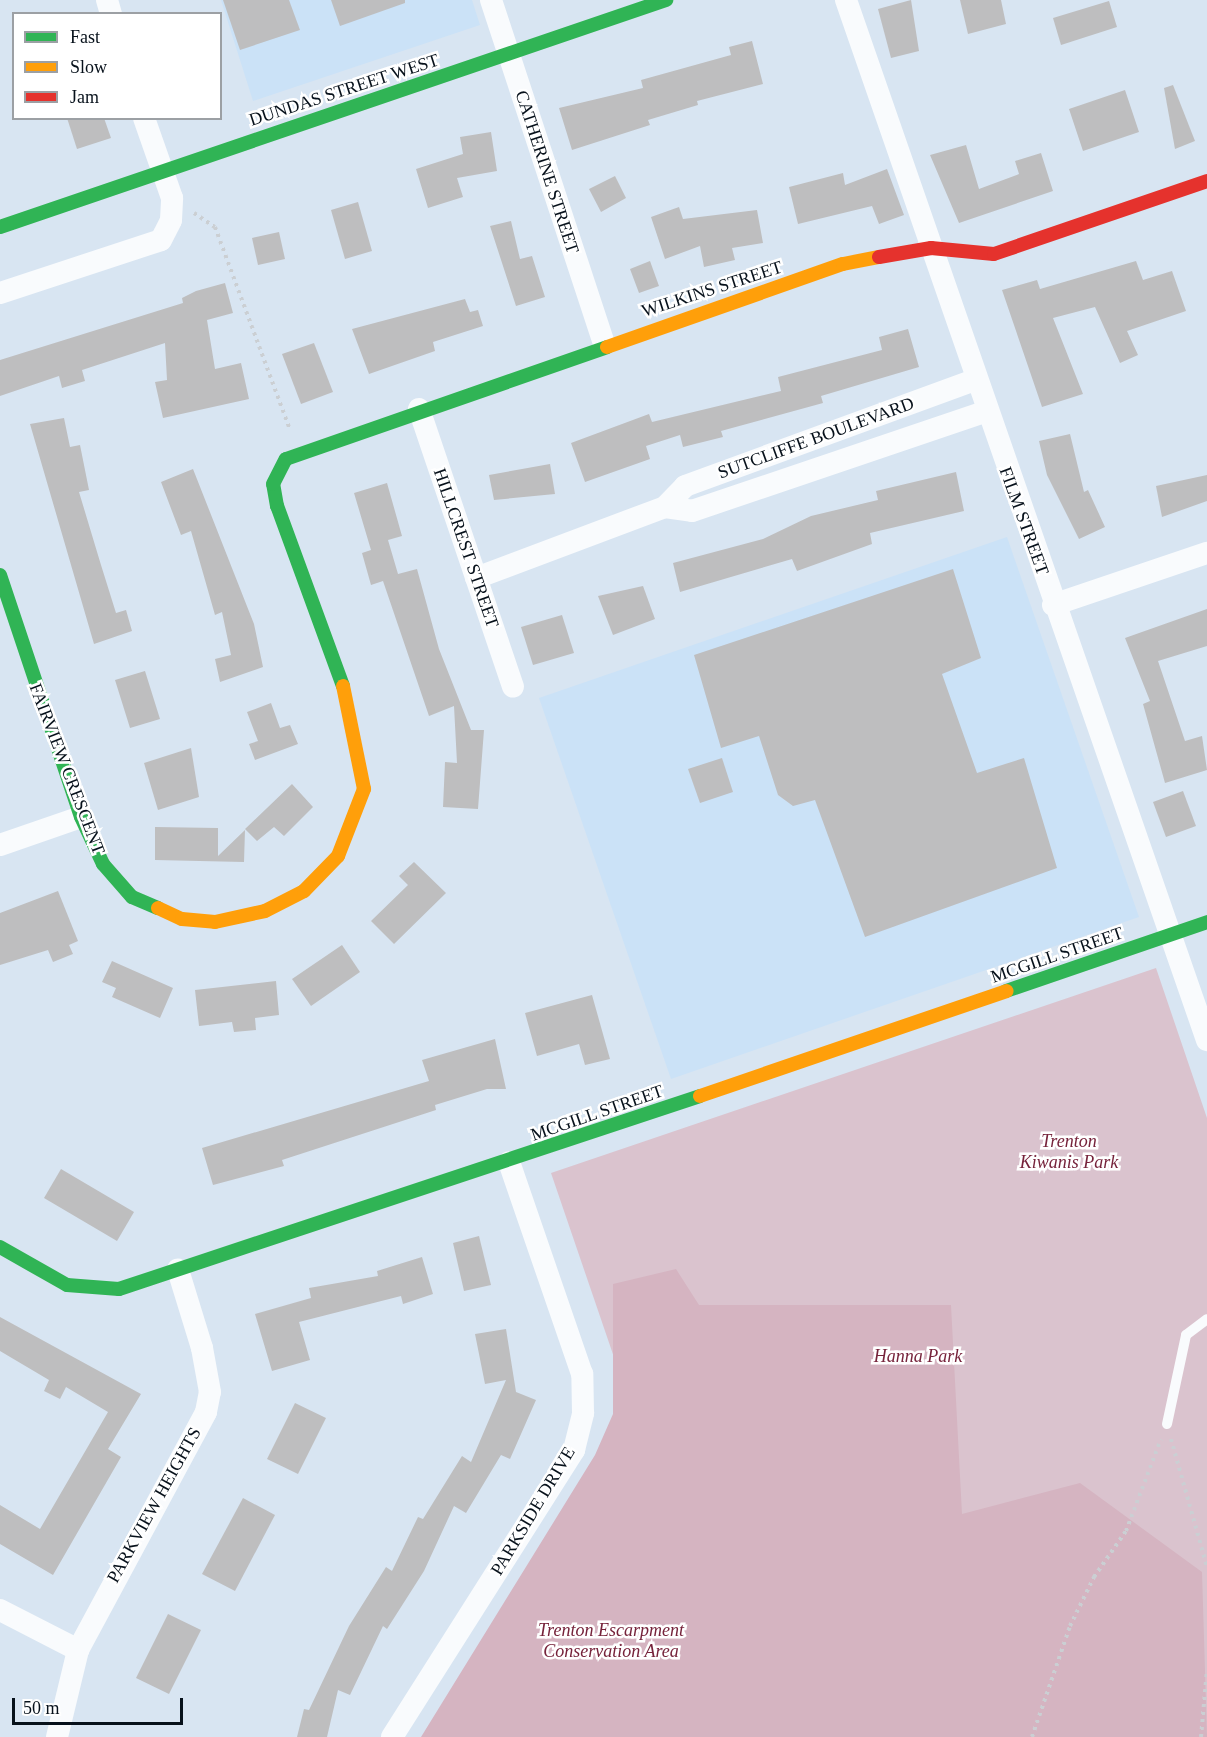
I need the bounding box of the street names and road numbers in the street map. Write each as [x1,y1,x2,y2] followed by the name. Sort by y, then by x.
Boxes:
[246,49,442,131] street label: DUNDAS STREET WEST
[510,88,584,256] street label: CATHERINE STREET
[639,256,785,322] street label: WILKINS STREET
[715,392,917,484] street label: SUTCLIFFE BOULEVARD
[994,464,1054,578] street label: FILM STREET
[429,465,503,631] street label: HILLCREST STREET
[24,680,110,858] street label: FAIRVIEW CRESCENT
[988,922,1126,988] street label: MCGILL STREET
[528,1080,666,1146] street label: MCGILL STREET
[102,1423,206,1587] street label: PARKVIEW HEIGHTS
[486,1443,580,1579] street label: PARKSIDE DRIVE

